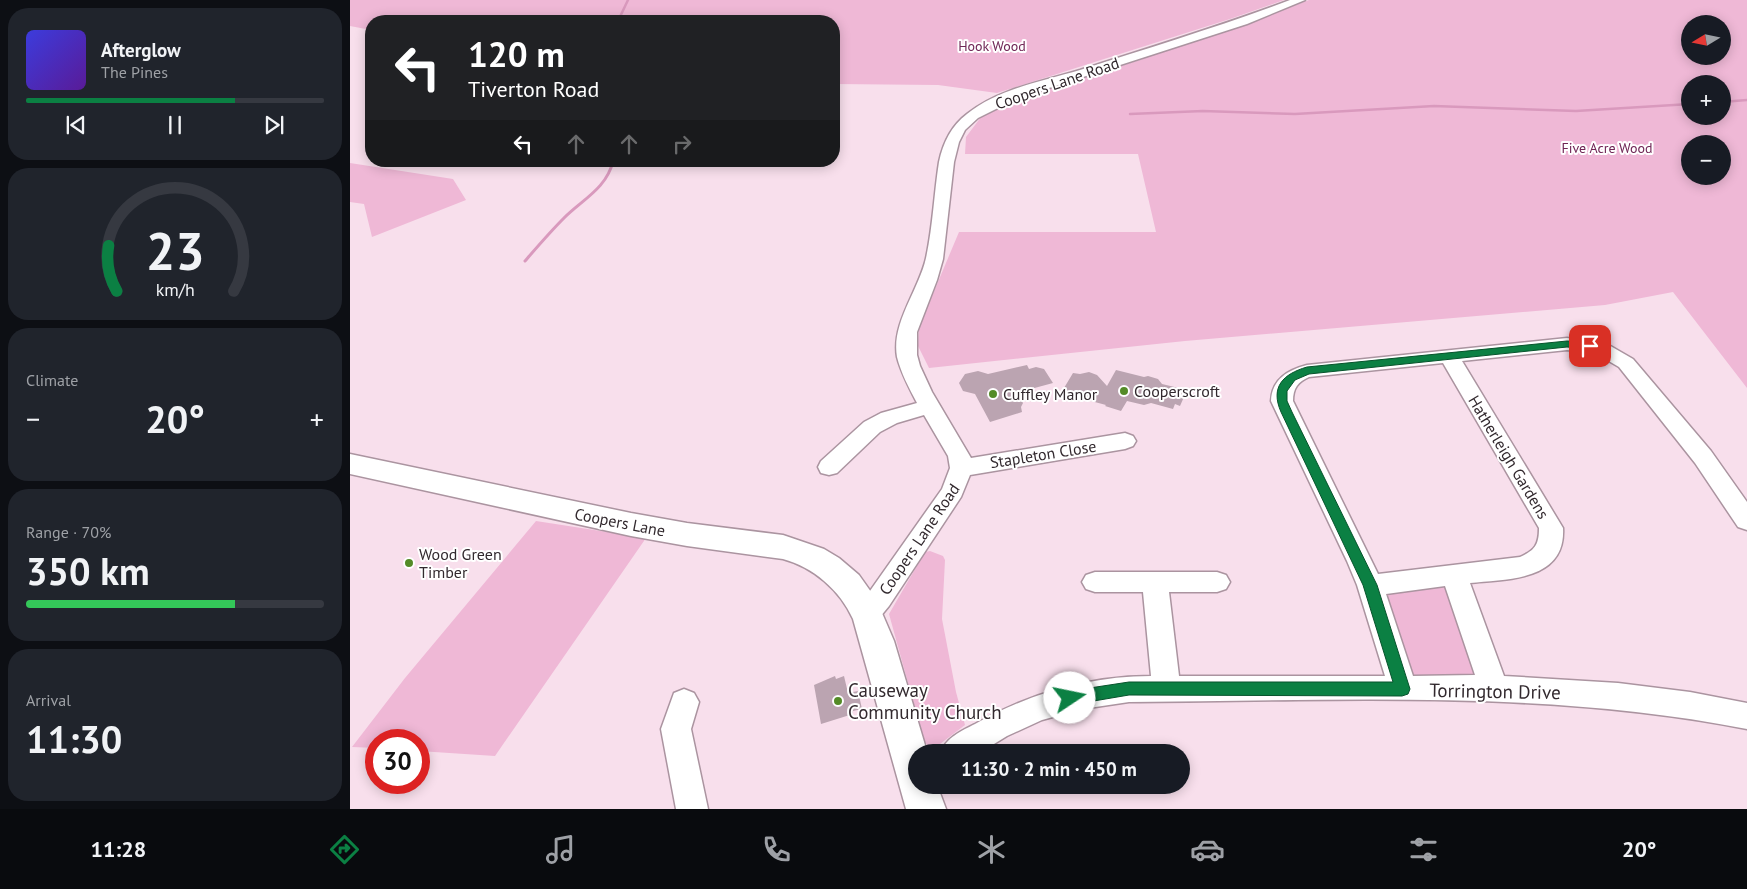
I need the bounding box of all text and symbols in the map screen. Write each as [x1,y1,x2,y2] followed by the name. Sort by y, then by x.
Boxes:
[1681,15,1731,65] north arrow
[1681,15,1731,185] map controls
[468,31,565,77] text: 120 m
[385,35,450,100] icon: left
[958,37,1026,55] park label: Hook Wood
[101,38,181,62] text: Afterglow
[992,52,1122,114] street label: Coopers Lane Road
[101,62,168,82] text: The Pines
[468,75,599,103] text: Tiverton Road
[1681,75,1731,125] button: +
[62,111,90,139] icon: previous
[161,111,189,139] icon: pause
[260,111,288,139] icon: next
[509,130,537,158] icon: left
[562,130,590,158] icon: ahead
[615,130,643,158] icon: ahead
[668,130,696,158] icon: right
[1681,135,1731,185] button: −
[1561,139,1653,157] park label: Five Acre Wood
[146,217,204,284] text: 23
[155,278,195,301] text: km/h
[1569,325,1611,367] pin
[1576,332,1604,360] icon: arrive
[26,370,78,390] text: Climate
[1134,381,1221,401] place label: Cooperscroft
[1003,384,1098,404] place label: Cuffley Manor
[1118,385,1130,397] marker: Cooperscroft
[987,388,999,400] marker: Cuffley Manor
[1464,392,1554,523] street label: Hatherleigh Gardens
[145,394,205,443] text: 20°
[26,400,40,437] text: −
[310,400,324,437] text: +
[988,436,1098,472] street label: Stapleton Close
[874,480,964,598] street label: Coopers Lane Road
[573,503,667,541] street label: Coopers Lane
[26,522,111,542] text: Range · 70%
[419,544,502,582] place label: Wood Green Timber
[26,546,150,595] text: 350 km
[403,557,415,569] marker: Wood Green Timber
[1043,671,1095,723] position arrow
[848,678,1002,724] place label: Causeway Community Church
[1429,678,1561,704] street label: Torrington Drive
[26,690,71,710] text: Arrival
[832,695,844,707] marker: Causeway Community Church
[26,714,122,763] text: 11:30
[365,729,430,794] speed limit sign: 30
[961,757,1137,781] text: 11:30 · 2 min · 450 m
[327,832,362,867] icon: directions
[543,832,578,867] icon: music
[759,832,794,867] icon: phone
[974,832,1009,867] icon: climate
[1190,832,1225,867] icon: car
[1406,832,1441,867] icon: filters
[90,835,146,863] text: 11:28
[1622,835,1656,863] text: 20°

